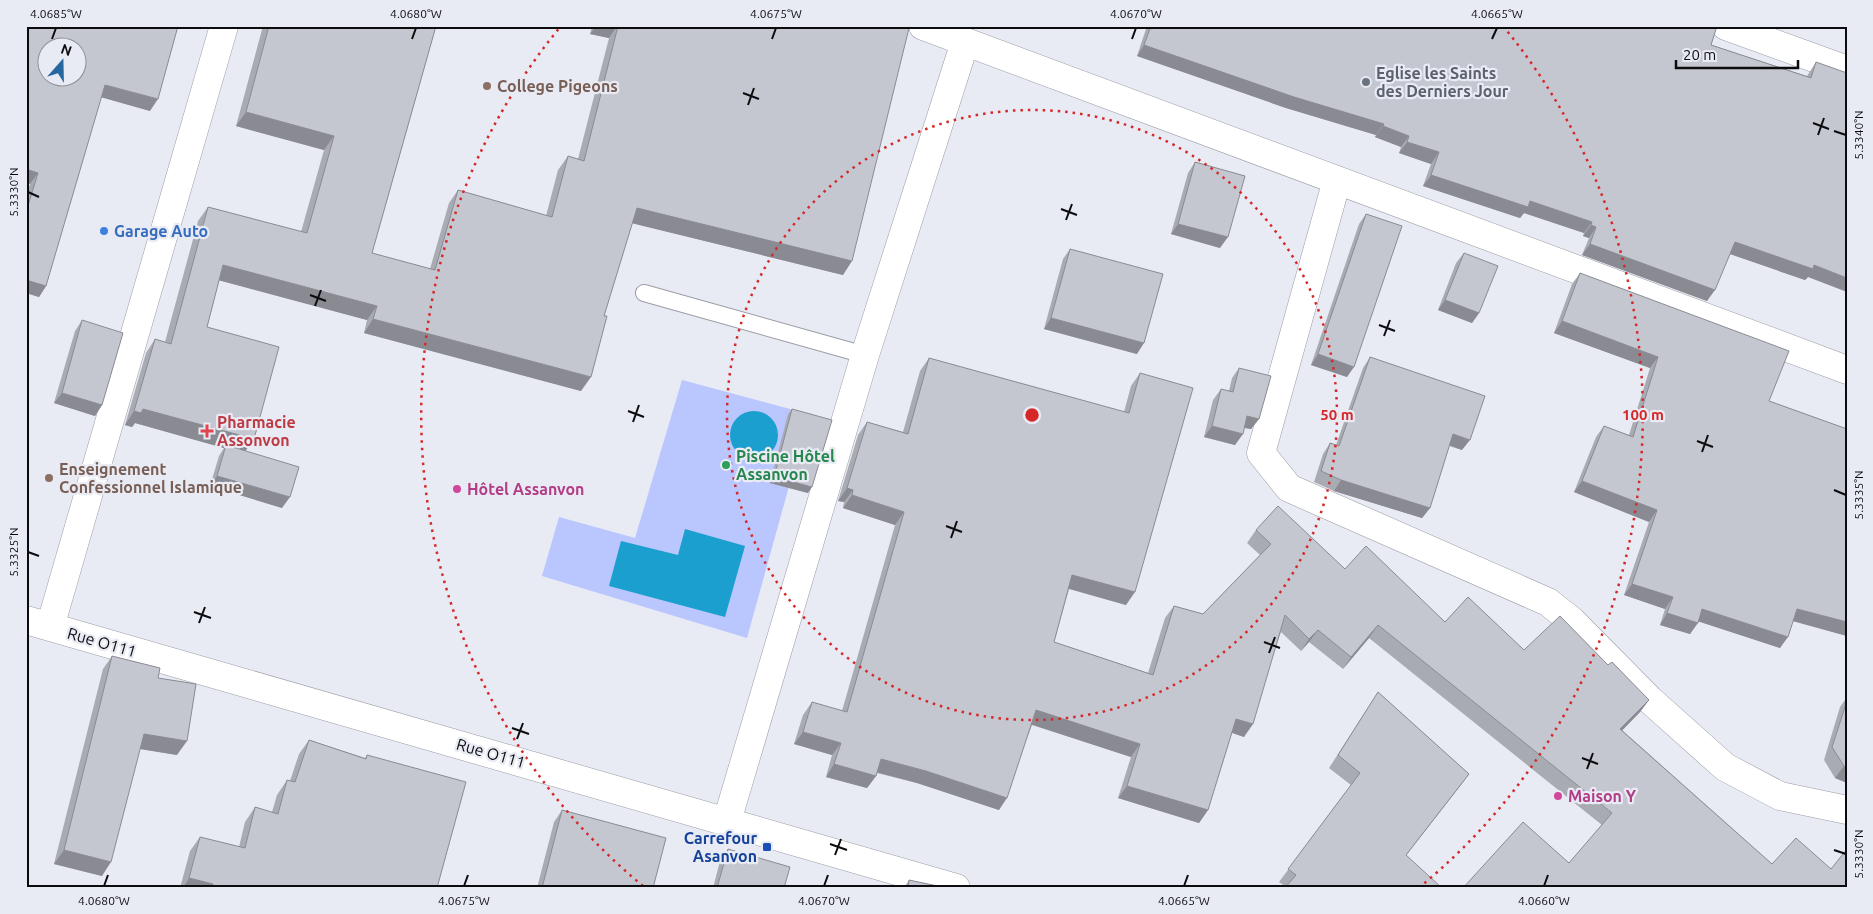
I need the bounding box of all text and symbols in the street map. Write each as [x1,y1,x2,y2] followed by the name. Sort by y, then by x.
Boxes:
[30,7,82,20] text: 4.0685°W
[390,7,442,20] text: 4.0680°W
[750,7,802,20] text: 4.0675°W
[1110,7,1162,20] text: 4.0670°W
[1471,7,1523,20] text: 4.0665°W
[38,38,88,88] north arrow
[1676,38,1798,70] scale bar
[59,40,74,59] text: N
[1683,46,1716,63] text: 20 m
[1376,64,1509,100] place label: Eglise les Saints des Derniers Jour
[1360,76,1372,88] marker: Eglise les Saints des Derniers Jour
[497,77,618,95] place label: College Pigeons
[481,80,493,92] marker: College Pigeons
[1852,110,1865,160] text: 5.3340°N
[7,167,20,217] text: 5.3330°N
[114,222,208,240] place label: Garage Auto
[98,225,110,237] marker: Garage Auto
[1023,406,1041,424] centre of rings
[1320,406,1354,423] text: 50 m
[1622,406,1664,423] text: 100 m
[217,413,296,449] place label: Pharmacie Assonvon
[201,425,213,437] marker: Pharmacie Assonvon
[736,447,835,483] place label: Piscine Hôtel Assanvon
[720,459,732,471] marker: Piscine Hôtel Assanvon
[59,460,242,496] place label: Enseignement Confessionnel Islamique
[1852,470,1865,520] text: 5.3335°N
[43,472,55,484] marker: Enseignement Confessionnel Islamique
[467,480,584,498] place label: Hôtel Assanvon
[451,483,463,495] marker: Hôtel Assanvon
[7,527,20,577] text: 5.3325°N
[65,624,139,660] street label: Rue O111
[454,735,528,771] street label: Rue O111
[1568,787,1637,805] place label: Maison Y
[1552,790,1564,802] marker: Maison Y
[684,829,757,865] place label: Carrefour Asanvon
[1852,829,1865,879] text: 5.3330°N
[761,841,773,853] marker: Carrefour Asanvon
[78,894,130,907] text: 4.0680°W
[438,894,490,907] text: 4.0675°W
[798,894,850,907] text: 4.0670°W
[1158,894,1210,907] text: 4.0665°W
[1518,894,1570,907] text: 4.0660°W

